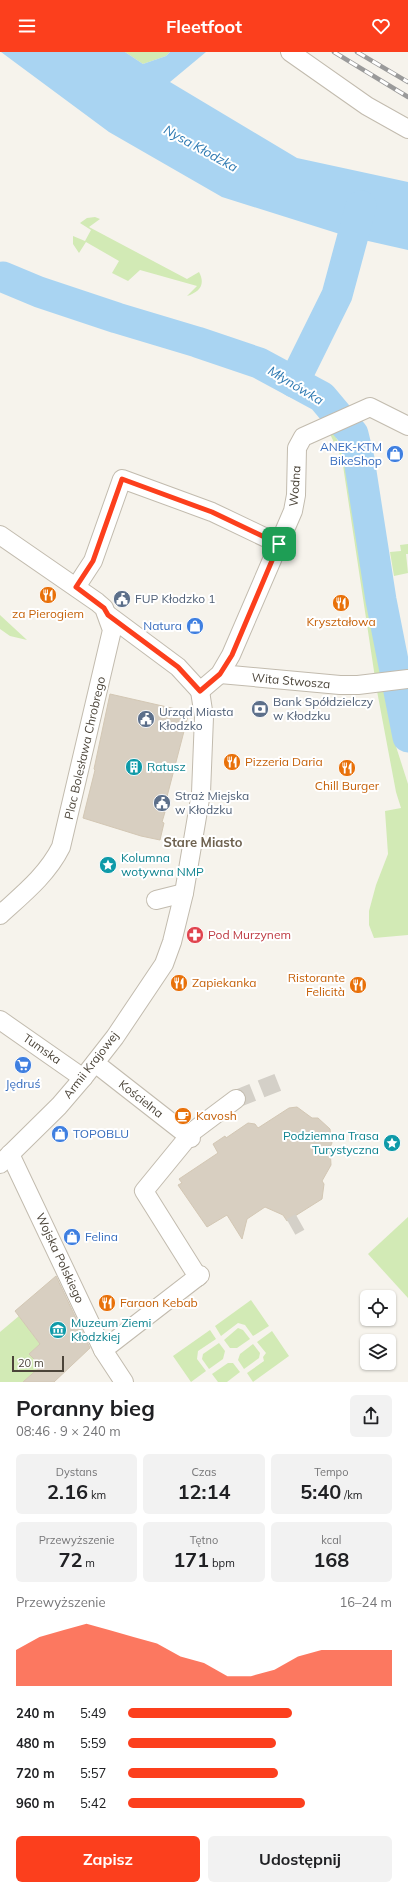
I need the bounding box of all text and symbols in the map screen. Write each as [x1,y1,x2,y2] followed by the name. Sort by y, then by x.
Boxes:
[16,15,38,37] icon: menu
[166,15,242,38] text: Fleetfoot
[370,15,392,37] icon: heart
[161,121,241,175] water label: Nysa Kłodzka
[265,362,327,408] water label: Młynówka
[320,439,382,468] place label: ANEK-KTM BikeShop
[385,444,405,464] shop icon: ANEK-KTM BikeShop
[286,465,303,507] street label: Wodna
[262,527,296,561] pin
[268,533,290,555] icon: arrive
[38,585,58,605] restaurant icon: za Pierogiem
[112,589,132,609] public building icon: FUP Kłodzko 1
[135,591,215,606] place label: FUP Kłodzko 1
[331,593,351,613] restaurant icon: Kryształowa
[12,606,84,621] place label: za Pierogiem
[306,614,376,629] place label: Kryształowa
[185,616,205,636] shop icon: Natura
[143,618,182,633] place label: Natura
[251,670,331,691] street label: Wita Stwosza
[61,675,108,821] street label: Plac Bolesława Chrobrego
[273,694,374,723] place label: Bank Spółdzielczy w Kłodzku
[250,699,270,719] bank icon: Bank Spółdzielczy w Kłodzku
[159,704,233,733] place label: Urząd Miasta Kłodzko
[136,709,156,729] public building icon: Urząd Miasta Kłodzko
[222,752,242,772] restaurant icon: Pizzeria Daria
[245,754,323,769] place label: Pizzeria Daria
[124,757,144,777] building icon: Ratusz
[337,758,357,778] restaurant icon: Chill Burger
[147,759,186,774] place label: Ratusz
[315,778,380,793] place label: Chill Burger
[175,788,249,817] place label: Straż Miejska w Kłodzku
[152,793,172,813] public building icon: Straż Miejska w Kłodzku
[164,834,243,850] district label: Stare Miasto
[121,850,204,879] place label: Kolumna wotywna NMP
[98,855,118,875] place icon: Kolumna wotywna NMP
[185,925,205,945] pharmacy icon: Pod Murzynem
[208,927,291,942] place label: Pod Murzynem
[288,970,345,999] place label: Ristorante Felicità
[169,973,189,993] restaurant icon: Zapiekanka
[192,975,257,990] place label: Zapiekanka
[348,975,368,995] restaurant icon: Ristorante Felicità
[60,1028,122,1101] street label: Armii Krajowej
[20,1030,64,1067] street label: Tumska
[13,1055,33,1075] supermarket icon: Jędruś
[6,1076,40,1091] place label: Jędruś
[116,1076,167,1121] street label: Kościelna
[173,1106,193,1126] cafe icon: Kavosh
[196,1108,237,1123] place label: Kavosh
[50,1124,70,1144] shop icon: TOPOBLU
[73,1126,129,1141] place label: TOPOBLU
[283,1128,379,1157] place label: Podziemna Trasa Turystyczna
[382,1133,402,1153] place icon: Podziemna Trasa Turystyczna
[33,1210,88,1305] street label: Wojska Polskiego
[62,1227,82,1247] shop icon: Felina
[85,1229,118,1244] place label: Felina
[360,1290,396,1370] map controls
[360,1290,396,1326] button: locate
[97,1293,117,1313] restaurant icon: Faraon Kebab
[120,1295,198,1310] place label: Faraon Kebab
[71,1315,152,1344] place label: Muzeum Ziemi Kłodzkiej
[48,1320,68,1340] museum icon: Muzeum Ziemi Kłodzkiej
[360,1334,396,1370] button: layers
[12,1354,64,1373] scale bar
[18,1356,44,1370] text: 20 m
[16,1394,155,1422] text: Poranny bieg
[350,1395,392,1437] button: share
[16,1423,121,1439] text: 08:46 · 9 × 240 m
[56,1465,98,1479] text: Dystans
[191,1465,217,1479] text: Czas
[314,1465,348,1479] text: Tempo
[47,1479,88,1504] text: 2.16
[178,1479,230,1504] text: 12:14
[300,1479,341,1504] text: 5:40
[88,1488,106,1502] text: km
[341,1488,362,1502] text: /km
[39,1533,115,1547] text: Przewyższenie
[190,1533,218,1547] text: Tętno
[321,1533,341,1547] text: kcal
[58,1547,82,1572] text: 72
[173,1547,209,1572] text: 171
[313,1547,349,1572] text: 168
[82,1556,95,1570] text: m
[209,1556,235,1570] text: bpm
[16,1594,106,1610] text: Przewyższenie
[339,1594,392,1610] text: 16–24 m
[16,1705,55,1721] text: 240 m
[80,1705,106,1721] text: 5:49
[16,1735,55,1751] text: 480 m
[80,1735,106,1751] text: 5:59
[16,1765,55,1781] text: 720 m
[80,1765,106,1781] text: 5:57
[16,1795,55,1811] text: 960 m
[80,1795,106,1811] text: 5:42
[16,1836,200,1882] button: Zapisz
[208,1836,392,1882] button: Udostępnij

